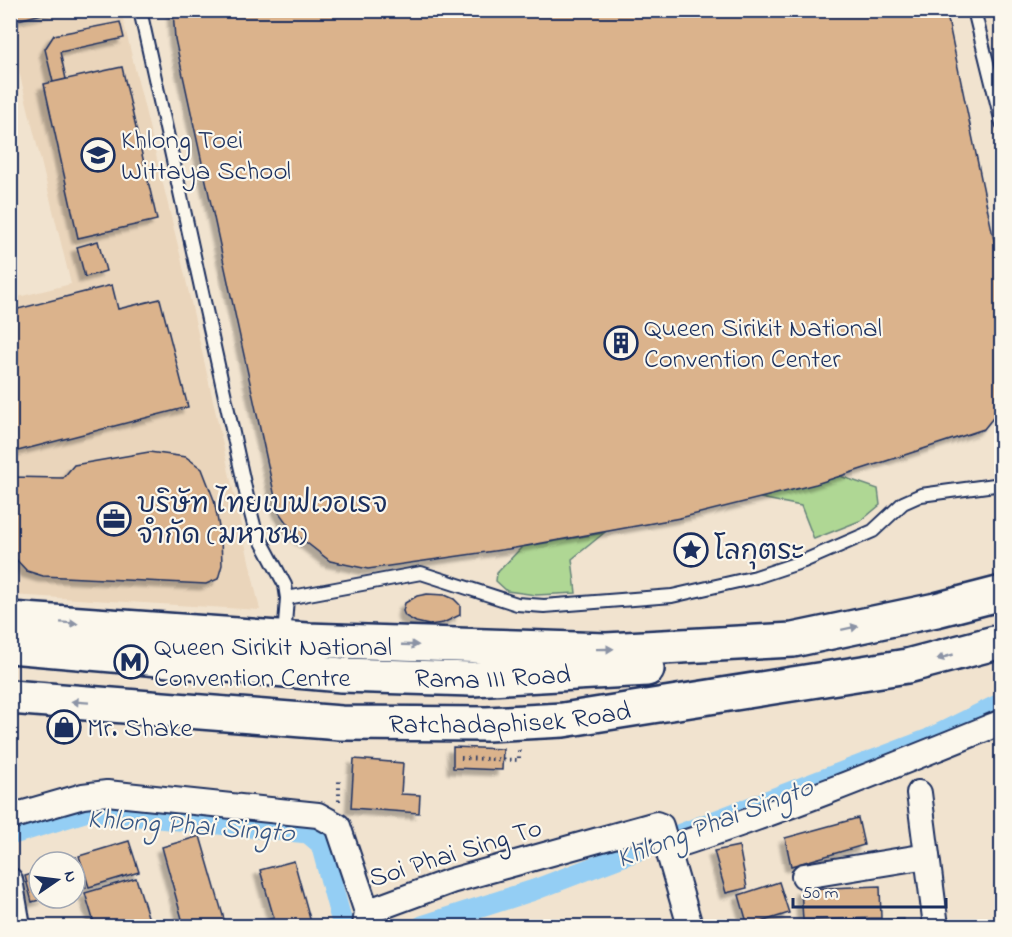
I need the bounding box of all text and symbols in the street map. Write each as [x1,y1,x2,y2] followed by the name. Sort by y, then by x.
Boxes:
[121,122,291,192] place label: Khlong Toei Wittaya School
[80,137,116,173] school or university icon: Khlong Toei Wittaya School
[644,310,882,380] place label: Queen Sirikit National Convention Center
[603,325,639,361] building icon: Queen Sirikit National Convention Center
[137,485,387,556] place label: บริษัท ไทยเบฟเวอเรจ จำกัด (มหาชน)
[96,501,132,537] office icon: บริษัท ไทยเบฟเวอเรจ จำกัด (มหาชน)
[673,532,709,568] place icon: โลกุตระ
[714,532,804,572] place label: โลกุตระ
[59,619,78,628] one-way arrow
[841,623,860,633] one-way arrow
[154,629,392,699] place label: Queen Sirikit National Convention Centre
[401,641,420,650] one-way arrow
[113,644,149,680] metro station icon: Queen Sirikit National Convention Centre
[596,644,615,654] one-way arrow
[936,653,954,662] one-way arrow
[414,656,572,701] street label: Rama III Road
[389,693,634,746] street label: Ratchadaphisek Road
[71,697,90,707] one-way arrow
[46,709,82,745] shop icon: Mr. Shake
[87,710,194,749] place label: Mr. Shake
[611,767,821,881] water label: Khlong Phai Singto
[86,800,297,855] water label: Khlong Phai Singto
[365,810,547,899] street label: Soi Phai Sing To
[27,850,87,910] north arrow
[57,869,83,885] text: N
[793,871,946,909] scale bar
[802,881,839,907] text: 50 m

